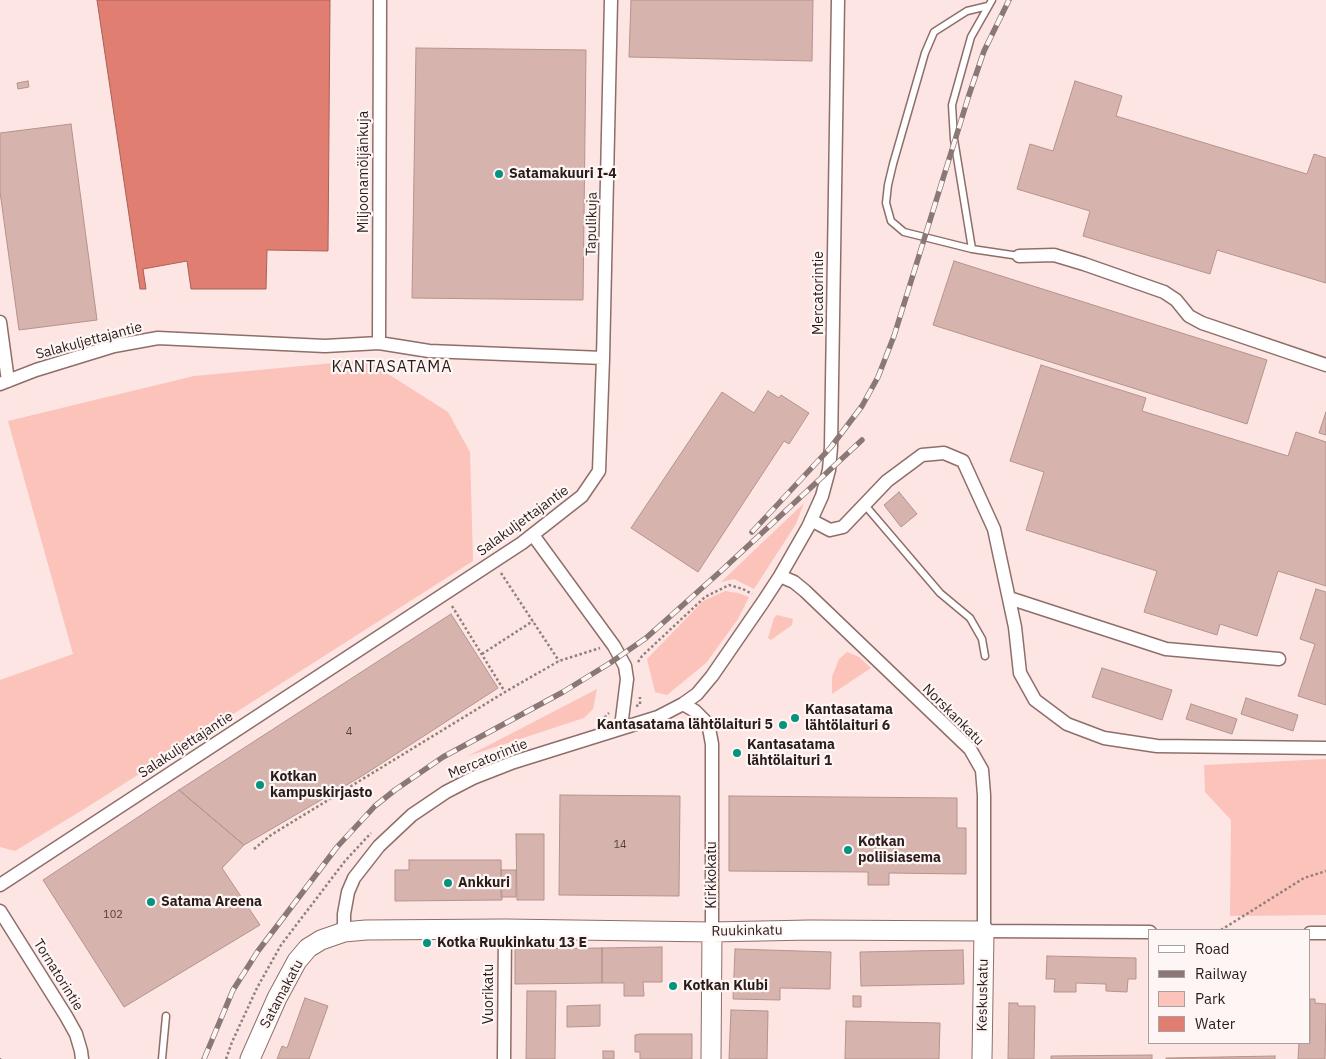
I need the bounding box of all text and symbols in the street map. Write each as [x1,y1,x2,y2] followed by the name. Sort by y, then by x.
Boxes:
[356,111,372,233] street label: Miljoonamöljänkuja
[509,166,617,182] place label: Satamakuuri I-4
[493,168,505,180] marker: Satamakuuri I-4
[583,192,601,256] street label: Tapulikuja
[811,251,827,335] street label: Mercatorintie
[34,319,144,363] street label: Salakuljettajantie
[330,357,454,377] district label: KANTASATAMA
[474,482,572,560] street label: Salakuljettajantie
[919,681,987,749] street label: Norskankatu
[805,702,893,734] place label: Kantasatama lähtölaituri 6
[136,708,236,782] street label: Salakuljettajantie
[789,712,801,724] marker: Kantasatama lähtölaituri 6
[597,717,773,733] place label: Kantasatama lähtölaituri 5
[777,719,789,731] marker: Kantasatama lähtölaituri 5
[346,725,352,739] house number: 4
[446,735,530,783] street label: Mercatorintie
[747,737,835,770] place label: Kantasatama lähtölaituri 1
[731,747,743,759] marker: Kantasatama lähtölaituri 1
[270,769,372,802] place label: Kotkan kampuskirjasto
[254,779,266,791] marker: Kotkan kampuskirjasto
[858,834,941,866] place label: Kotkan poliisiasema
[613,838,627,852] house number: 14
[704,841,720,909] street label: Kirkkokatu
[842,844,854,856] marker: Kotkan poliisiasema
[458,875,510,891] place label: Ankkuri
[442,877,454,889] marker: Ankkuri
[161,894,262,910] place label: Satama Areena
[145,896,157,908] marker: Satama Areena
[103,908,123,922] house number: 102
[711,922,783,940] street label: Ruukinkatu
[1148,929,1311,1044] legend
[437,935,587,951] place label: Kotka Ruukinkatu 13 E
[29,936,87,1014] street label: Tornatorintie
[421,937,433,949] marker: Kotka Ruukinkatu 13 E
[1195,939,1230,958] text: Road
[257,957,307,1031] street label: Satamakatu
[974,959,992,1031] street label: Keskuskatu
[481,964,497,1024] street label: Vuorikatu
[1195,964,1247,983] text: Railway
[683,978,768,994] place label: Kotkan Klubi
[667,980,679,992] marker: Kotkan Klubi
[1195,989,1225,1008] text: Park
[1195,1014,1235,1033] text: Water

